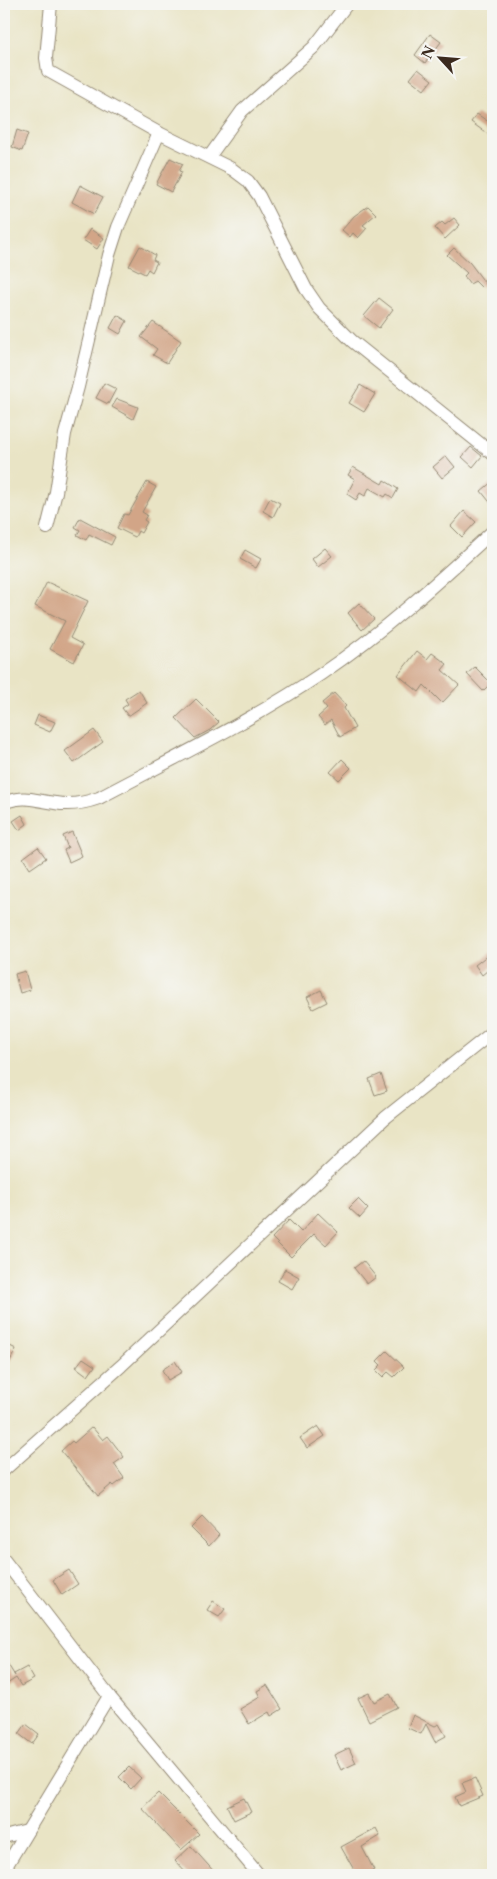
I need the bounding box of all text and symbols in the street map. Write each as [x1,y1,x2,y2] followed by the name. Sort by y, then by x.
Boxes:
[414,32,464,82] north arrow
[418,43,439,62] text: N

